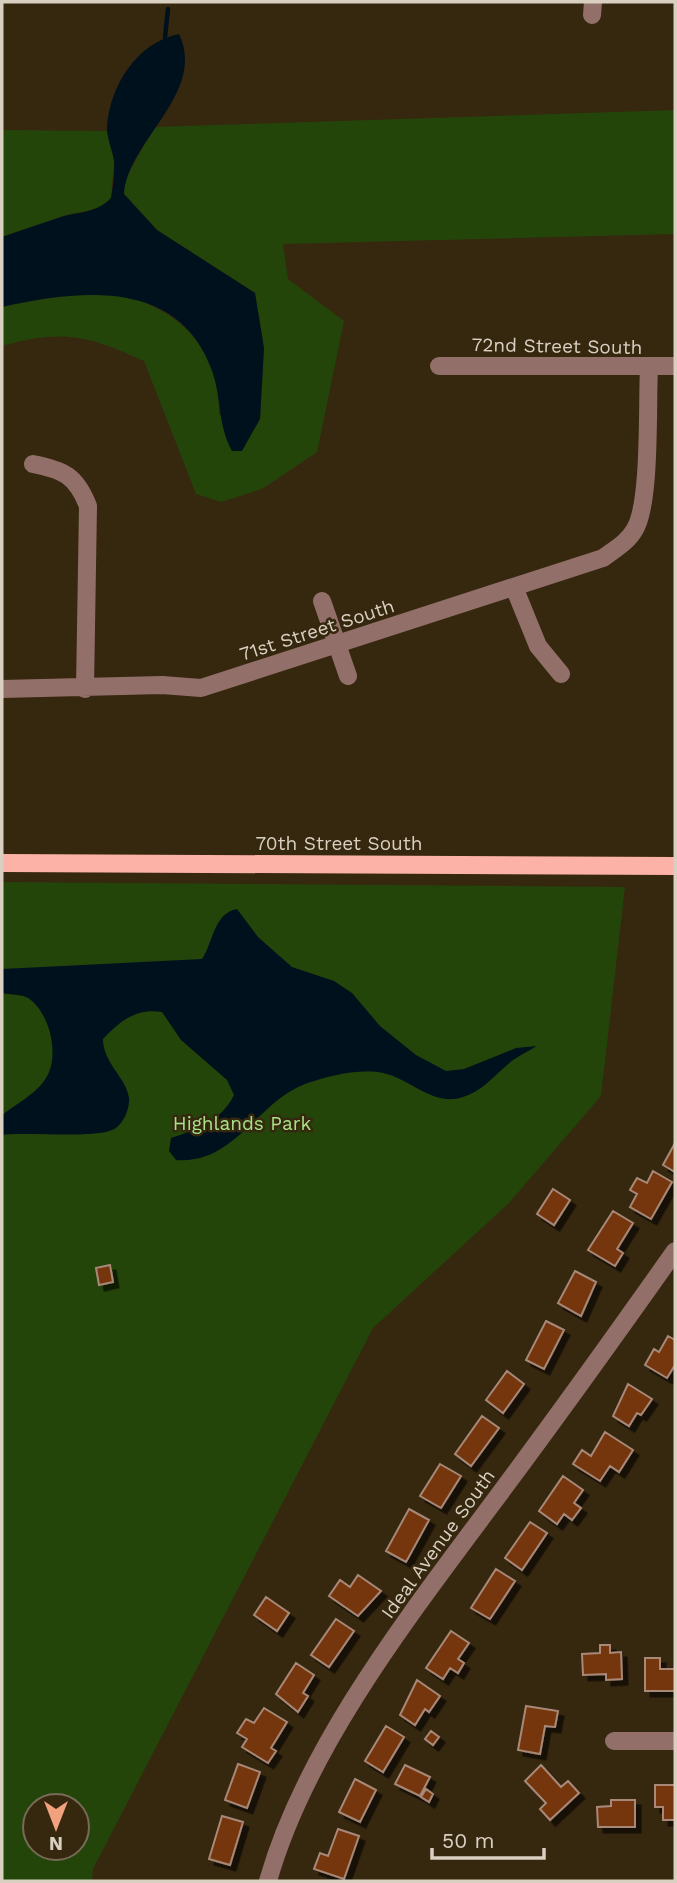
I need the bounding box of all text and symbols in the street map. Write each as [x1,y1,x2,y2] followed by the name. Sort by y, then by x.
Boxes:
[472,333,642,359] street label: 72nd Street South
[237,594,397,666] street label: 71st Street South
[256,832,423,855] street label: 70th Street South
[173,1112,311,1135] park label: Highlands Park
[376,1465,500,1623] street label: Ideal Avenue South
[21,1792,91,1862] north arrow
[432,1816,544,1860] scale bar
[442,1828,494,1853] text: 50 m
[49,1832,63,1855] text: N

